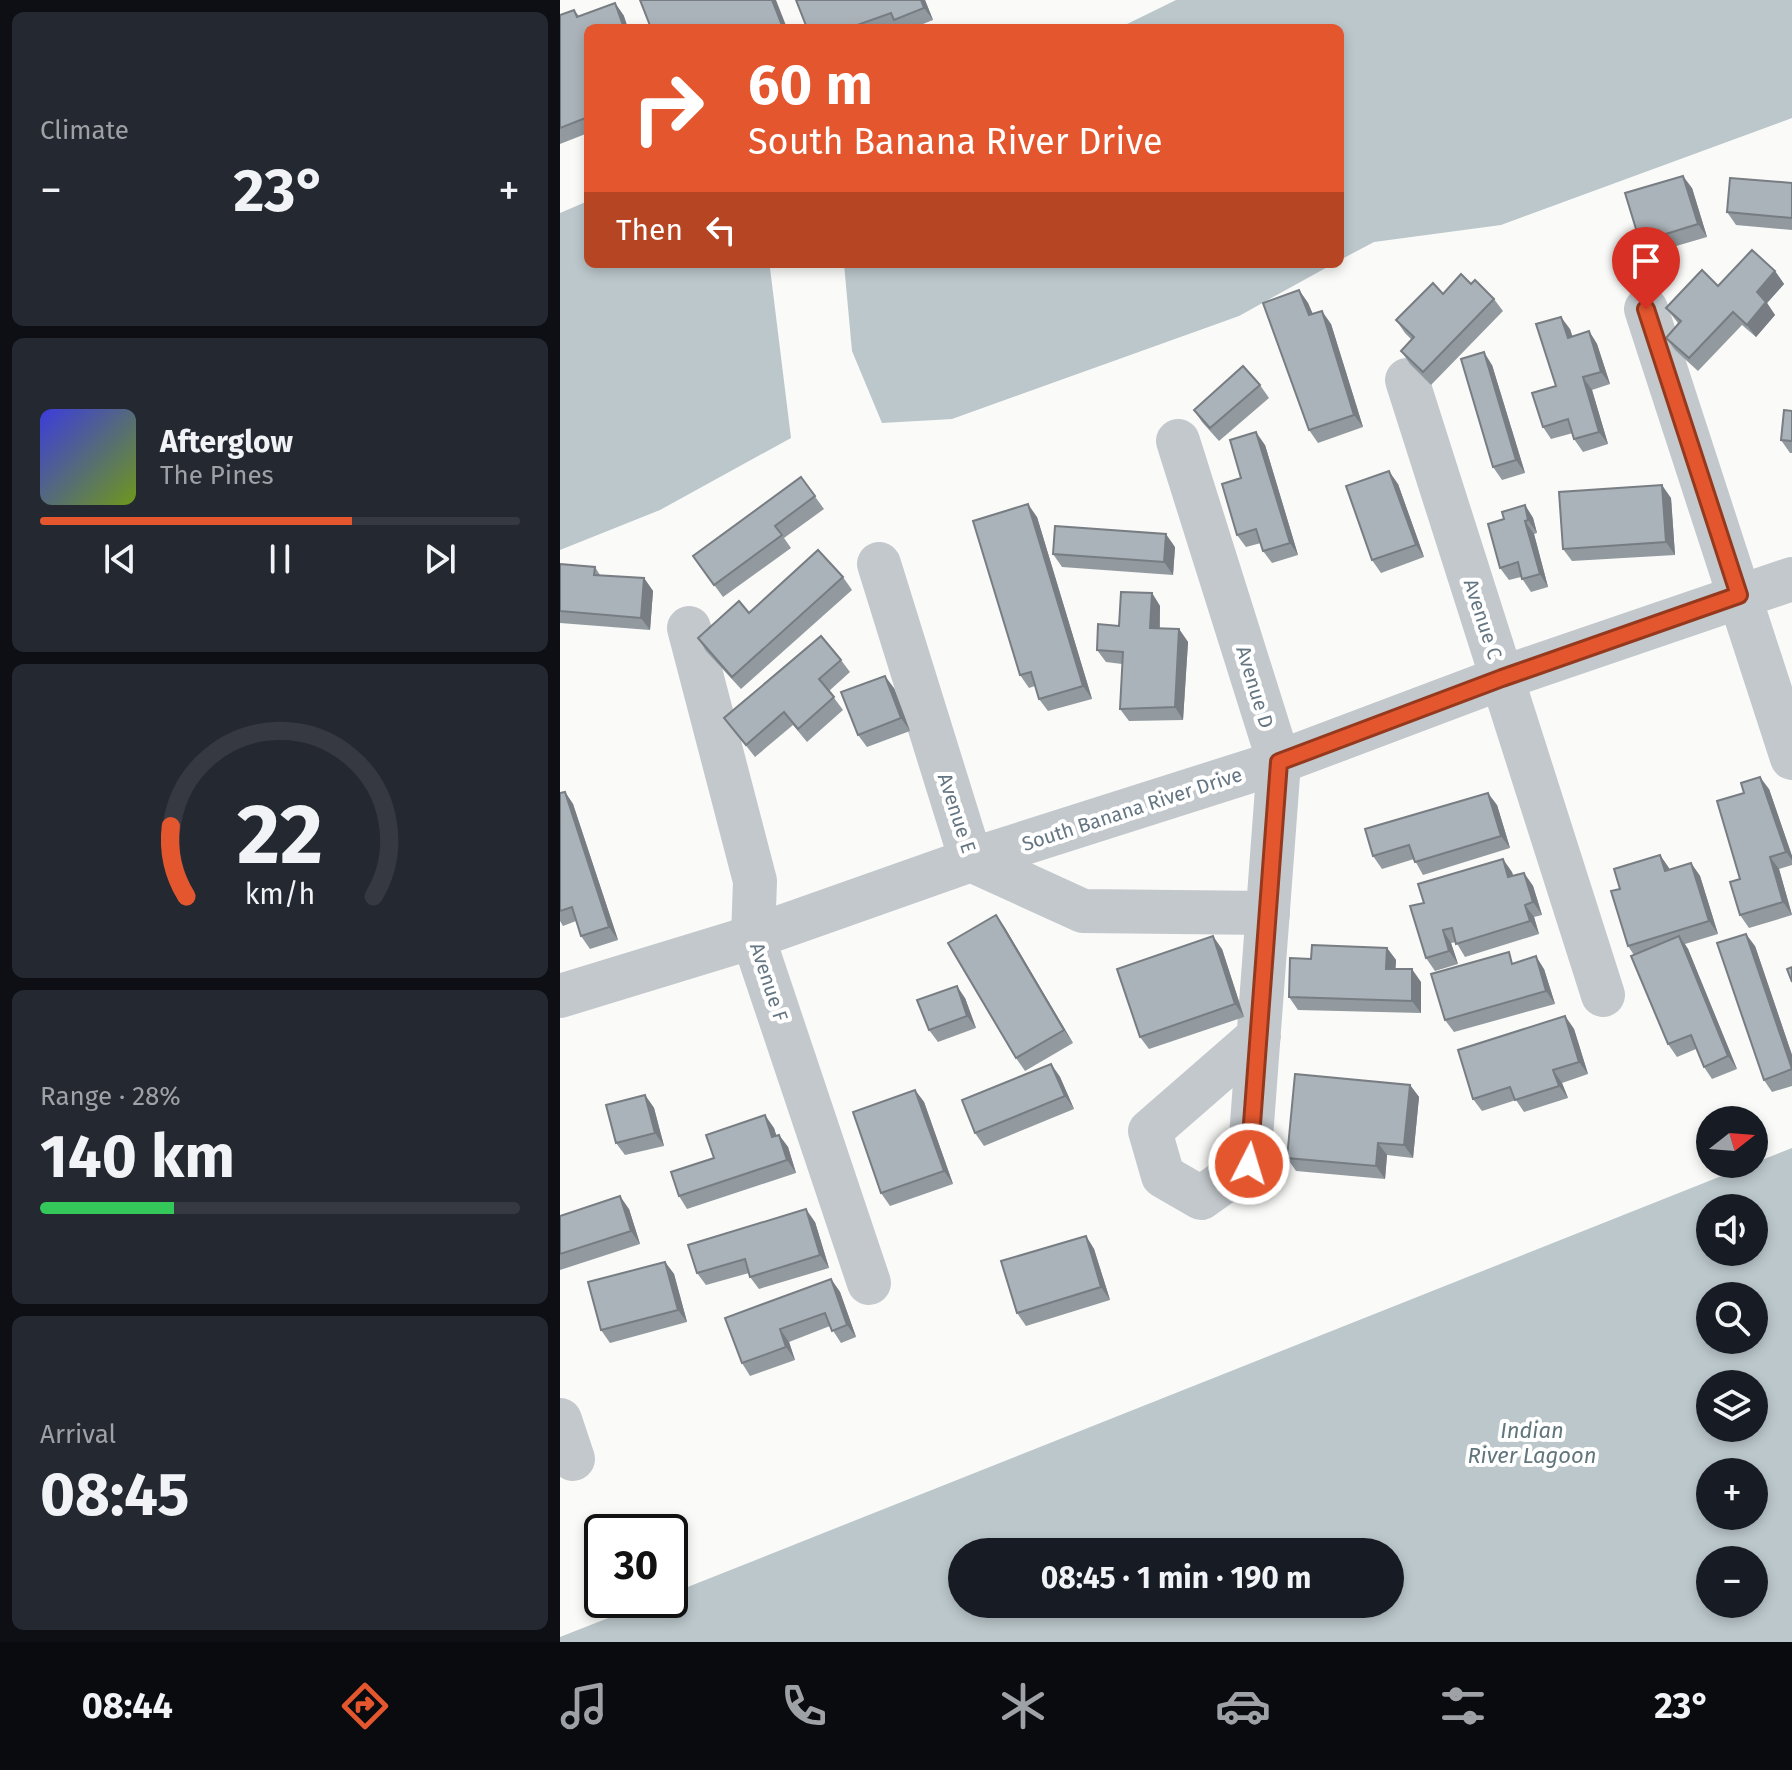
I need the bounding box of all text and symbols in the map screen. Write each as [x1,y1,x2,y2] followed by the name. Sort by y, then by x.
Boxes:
[748,52,873,119] text: 60 m
[616,56,720,160] icon: right
[40,115,129,146] text: Climate
[748,120,1163,164] text: South Banana River Drive
[233,155,327,227] text: 23°
[40,164,62,217] text: −
[498,164,520,217] text: +
[699,208,743,252] icon: left
[616,212,683,248] text: Then
[1612,227,1680,309] pin
[1624,239,1668,283] icon: arrive
[160,424,293,460] text: Afterglow
[160,460,274,491] text: The Pines
[98,537,142,581] icon: previous
[258,537,302,581] icon: pause
[418,537,462,581] icon: next
[1459,576,1507,662] street label: Avenue C
[1231,643,1279,731] street label: Avenue D
[1019,762,1245,856] street label: South Banana River Drive
[933,770,981,856] street label: Avenue E
[237,785,323,885] text: 22
[245,877,315,912] text: km/h
[745,940,793,1025] street label: Avenue F
[40,1081,181,1112] text: Range · 28%
[1696,1106,1768,1178] north arrow
[1696,1106,1768,1618] map controls
[40,1121,235,1193] text: 140 km
[1207,1122,1291,1206] position arrow
[1696,1194,1768,1266] button: sound
[1696,1282,1768,1354] button: search
[1696,1370,1768,1442] button: layers
[1467,1417,1597,1469] water label: Indian River Lagoon
[40,1419,116,1450] text: Arrival
[1696,1458,1768,1530] button: +
[40,1459,190,1531] text: 08:45
[584,1514,688,1618] speed limit sign: 30
[1696,1546,1768,1618] button: −
[1041,1560,1311,1596] text: 08:45 · 1 min · 190 m
[337,1678,393,1734] icon: directions
[556,1678,612,1734] icon: music
[776,1678,832,1734] icon: phone
[995,1678,1051,1734] icon: climate
[1215,1678,1271,1734] icon: car
[1435,1678,1491,1734] icon: filters
[82,1684,173,1728] text: 08:44
[1654,1684,1710,1728] text: 23°

